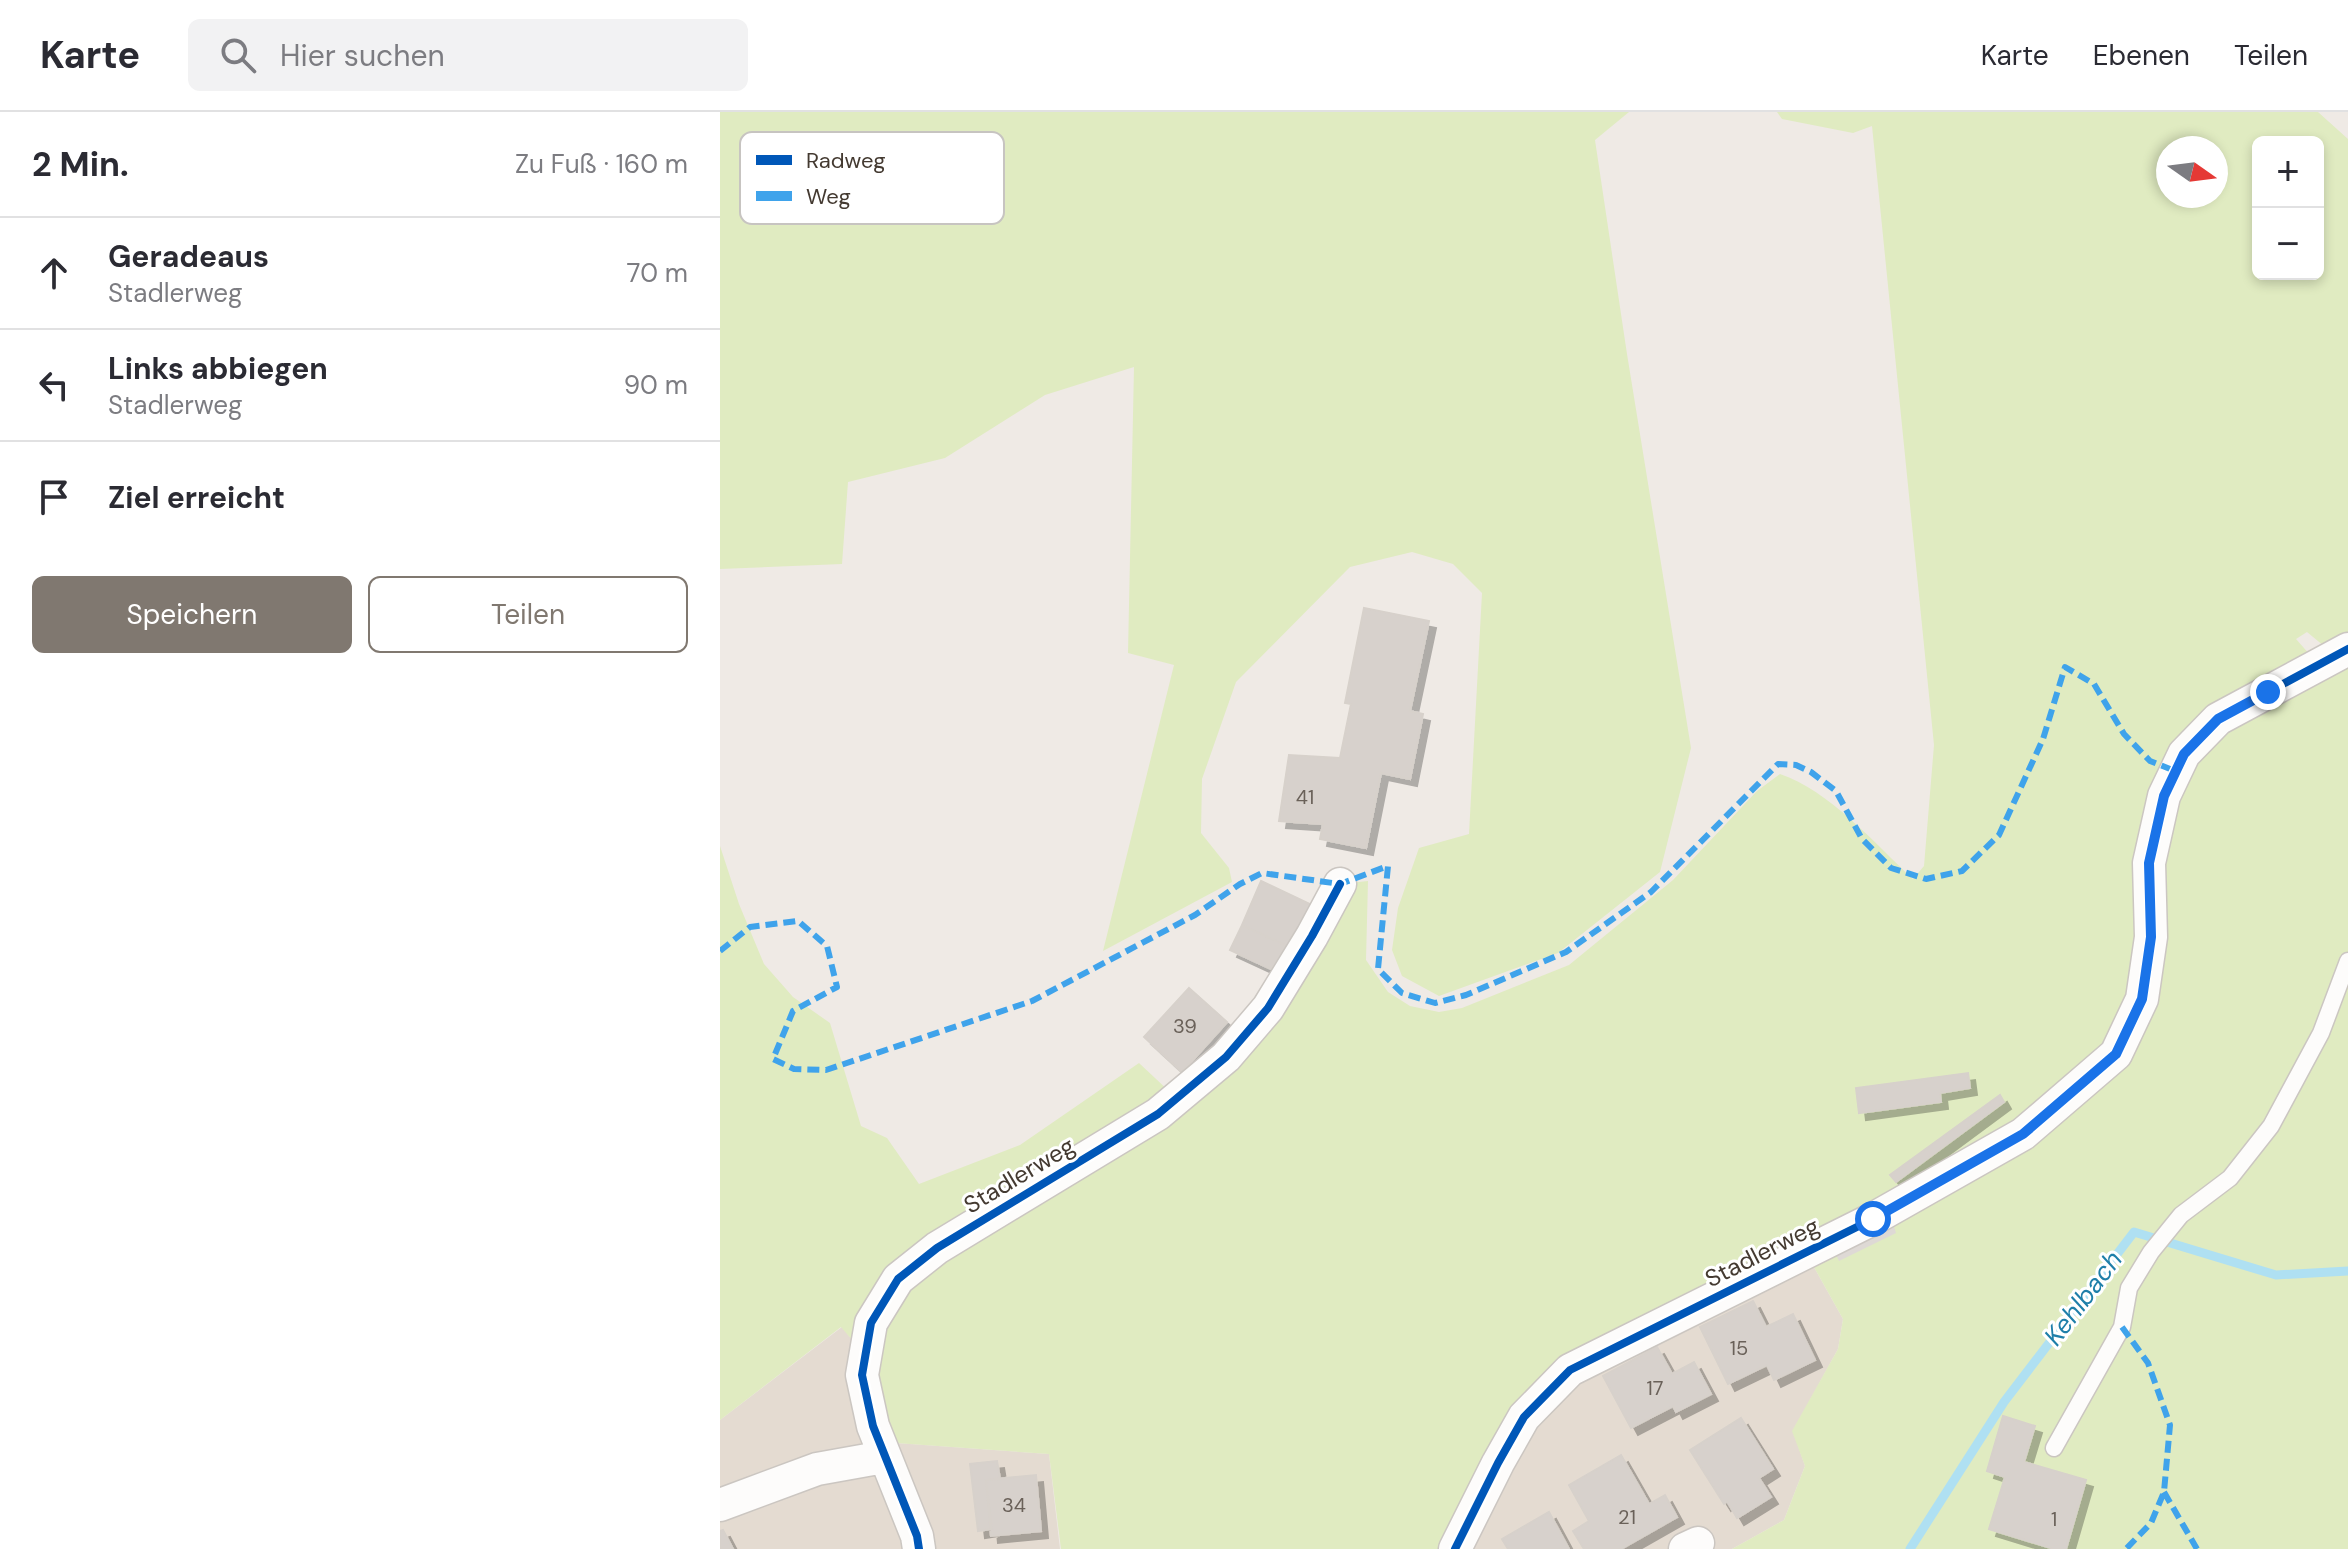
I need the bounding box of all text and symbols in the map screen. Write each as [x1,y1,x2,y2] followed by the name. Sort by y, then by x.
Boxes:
[188,19,748,91] search box
[40,30,140,80] text: Karte
[216,33,260,77] icon: search
[280,36,445,75] text: Hier suchen
[1981,37,2049,74] text: Karte
[2093,37,2190,74] text: Ebenen
[2234,37,2308,74] text: Teilen
[740,132,1004,224] legend
[2156,136,2228,208] north arrow
[2252,136,2324,280] map controls
[2252,136,2324,208] button: +
[32,142,129,187] text: 2 Min.
[806,146,886,175] text: Radweg
[515,147,688,181] text: Zu Fuß · 160 m
[806,182,851,211] text: Weg
[2252,208,2324,280] button: −
[108,237,269,276] text: Geradeaus
[32,251,76,295] icon: ahead
[627,256,688,290] text: 70 m
[108,276,242,310] text: Stadlerweg
[108,349,328,388] text: Links abbiegen
[32,363,76,407] icon: left
[624,368,688,402] text: 90 m
[108,388,242,422] text: Stadlerweg
[32,475,76,519] icon: arrive
[108,478,285,517] text: Ziel erreicht
[32,576,352,653] button: Speichern
[368,576,688,653] button: Teilen
[2250,674,2286,710] route end
[1296,784,1314,810] house number: 41
[1173,1013,1197,1039] house number: 39
[958,1130,1080,1220] street label: Stadlerweg
[1855,1201,1891,1237] route start
[1700,1210,1824,1294] street label: Stadlerweg
[2036,1244,2130,1352] water label: Kehlbach
[1730,1335,1748,1361] house number: 15
[1647,1375,1663,1401] house number: 17
[1002,1492,1026,1518] house number: 34
[1618,1504,1636,1530] house number: 21
[2051,1506,2057,1532] house number: 1

